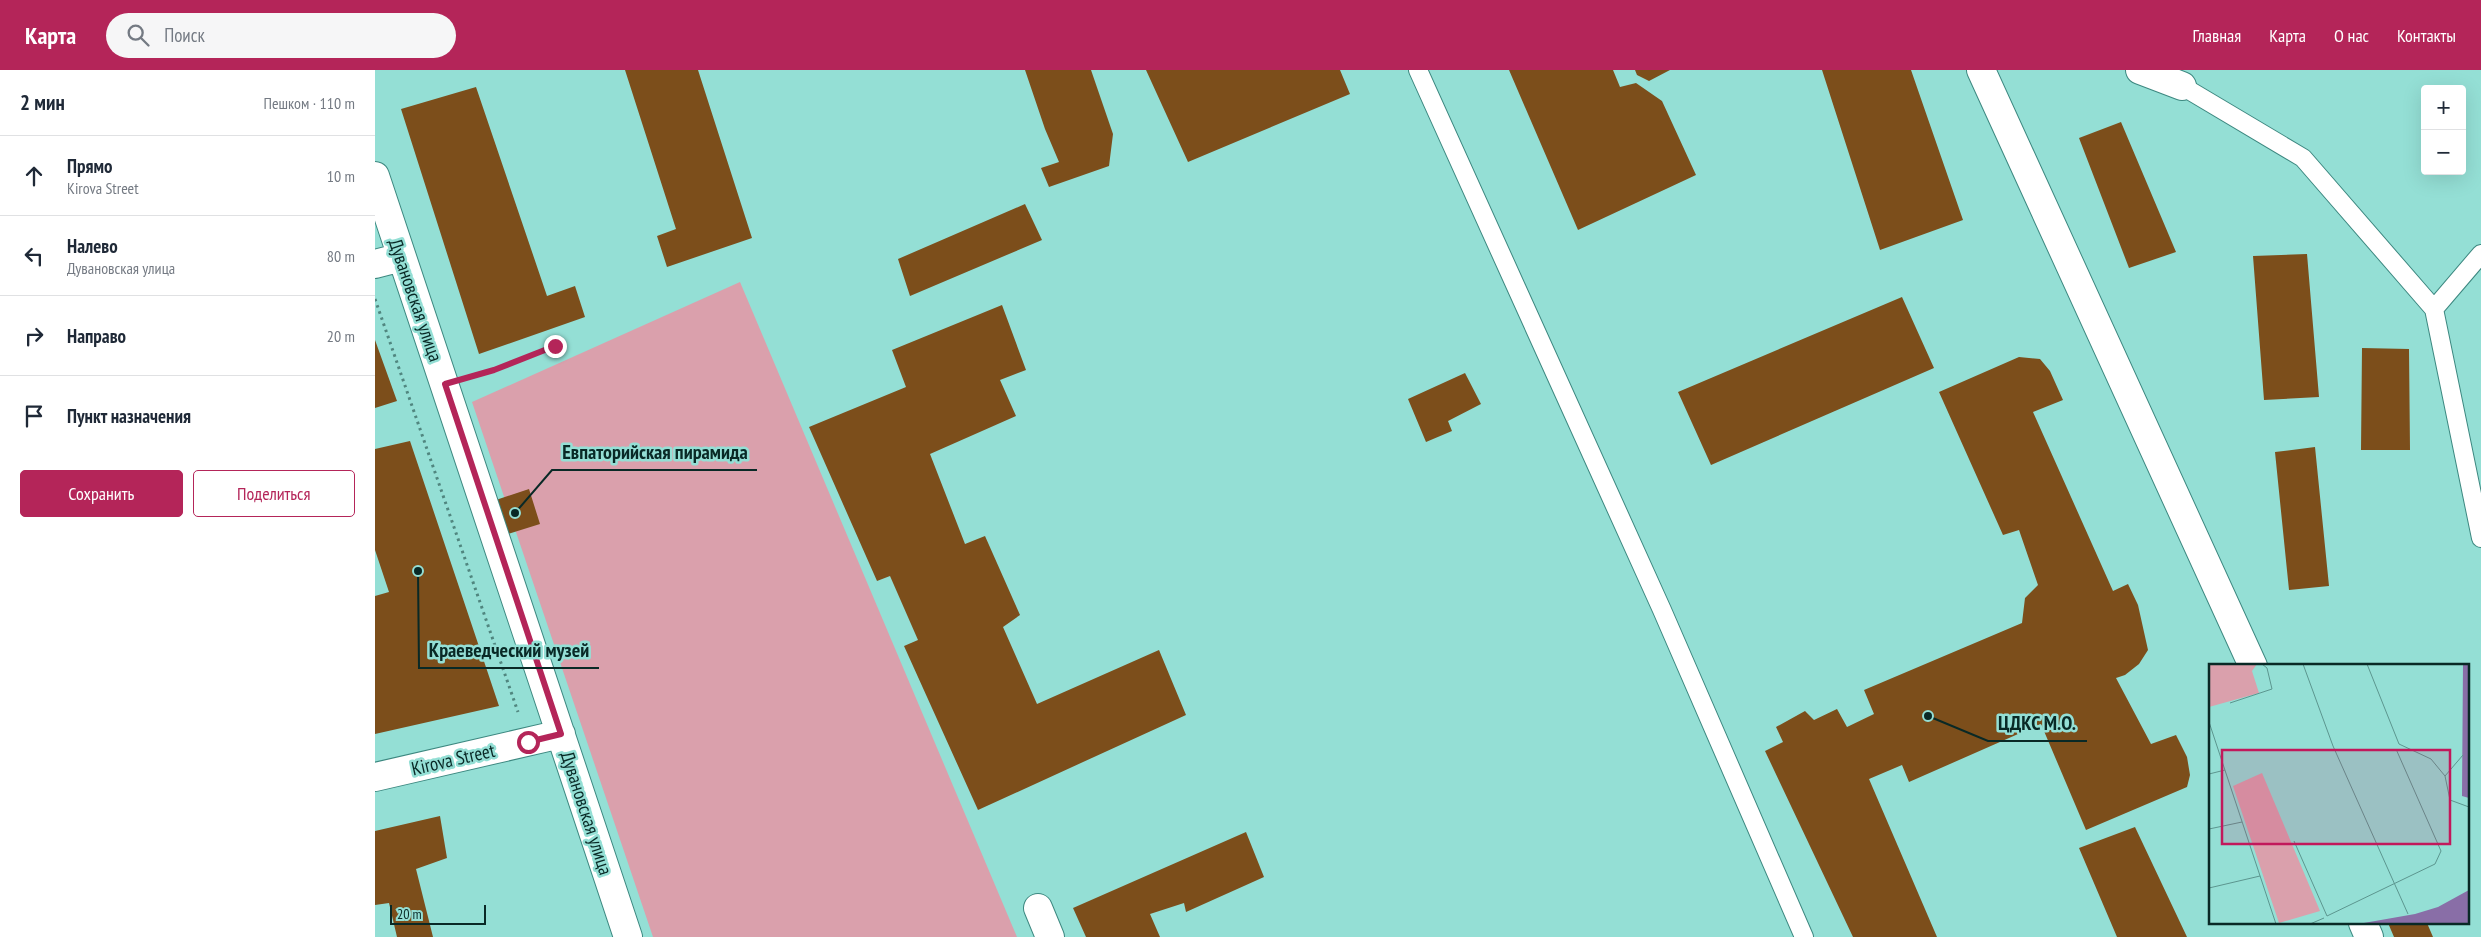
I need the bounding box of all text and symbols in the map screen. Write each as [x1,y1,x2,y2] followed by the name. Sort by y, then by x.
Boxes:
[106,13,456,58] search box
[25,20,76,51] text: Карта
[124,21,152,49] icon: search
[164,23,205,47] text: Поиск
[2193,24,2241,47] text: Главная
[2269,24,2306,47] text: Карта
[2334,24,2369,47] text: О нас
[2397,24,2456,47] text: Контакты
[2421,85,2466,175] map controls
[2421,85,2466,130] button: +
[20,89,65,116] text: 2 мин
[264,93,355,113] text: Пешком · 110 m
[2421,130,2466,175] button: −
[67,154,112,178] text: Прямо
[20,162,48,190] icon: ahead
[327,166,355,186] text: 10 m
[67,178,139,198] text: Kirova Street
[67,234,118,258] text: Налево
[384,235,448,365] street label: Дувановская улица
[20,242,48,270] icon: left
[327,246,355,266] text: 80 m
[67,258,175,278] text: Дувановская улица
[20,322,48,350] icon: right
[67,324,126,348] text: Направо
[327,326,355,346] text: 20 m
[544,335,567,358] route end
[20,402,48,430] icon: arrive
[67,404,191,428] text: Пункт назначения
[552,435,757,470] callout: Евпаторийская пирамида
[562,439,748,465] text: Евпаторийская пирамида
[20,470,183,517] button: Сохранить
[193,470,355,517] button: Поделиться
[419,633,599,668] callout: Краеведческий музей
[429,637,589,663] text: Краеведческий музей
[2209,664,2469,924] inset map
[1988,706,2087,741] callout: ЦДКС М.О.
[1998,710,2076,736] text: ЦДКС М.О.
[517,731,540,754] route start
[409,738,498,780] street label: Kirova Street
[556,748,618,878] street label: Дувановская улица
[390,902,486,925] scale bar
[397,905,422,923] text: 20 m

